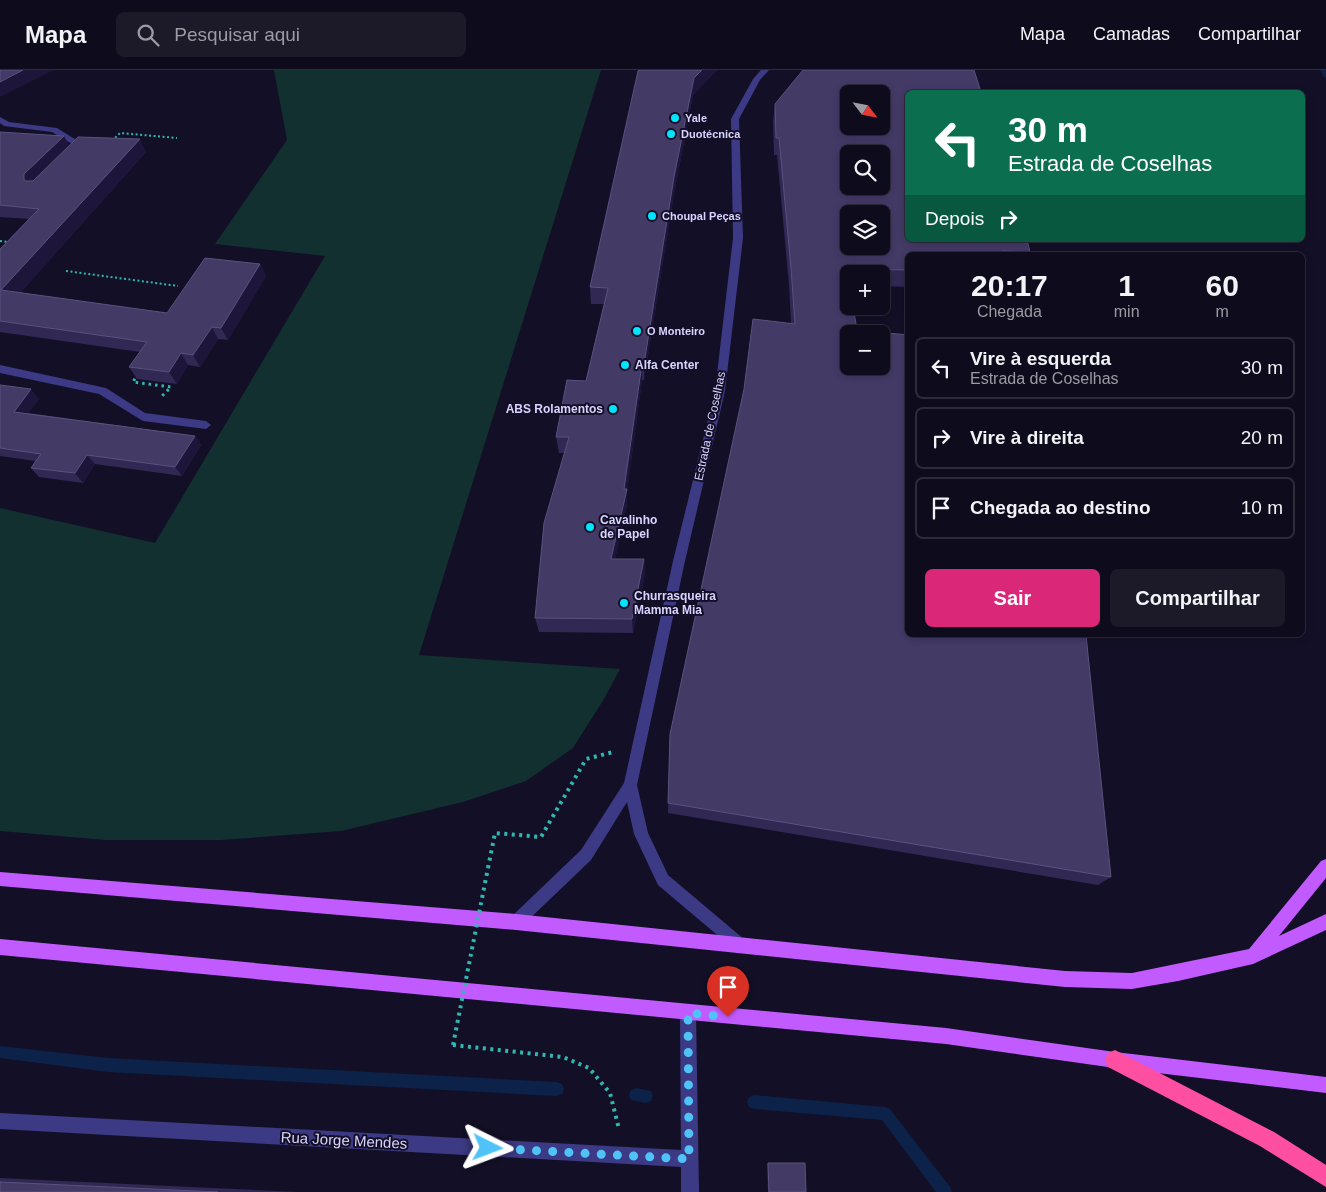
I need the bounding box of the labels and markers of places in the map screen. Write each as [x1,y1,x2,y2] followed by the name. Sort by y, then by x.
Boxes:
[669,112,681,124] marker: Yale
[685,112,707,124] place label: Yale
[665,128,677,140] marker: Duotécnica
[681,128,741,140] place label: Duotécnica
[646,210,658,222] marker: Choupal Peças
[662,210,741,222] place label: Choupal Peças
[631,325,643,337] marker: O Monteiro
[647,325,705,337] place label: O Monteiro
[635,358,699,372] place label: Alfa Center
[619,359,631,371] marker: Alfa Center
[506,402,603,416] place label: ABS Rolamentos
[607,403,619,415] marker: ABS Rolamentos
[600,513,657,541] place label: Cavalinho de Papel
[584,521,596,533] marker: Cavalinho de Papel
[634,589,716,617] place label: Churrasqueira Mamma Mia
[618,597,630,609] marker: Churrasqueira Mamma Mia
[707,966,749,1017] pin

